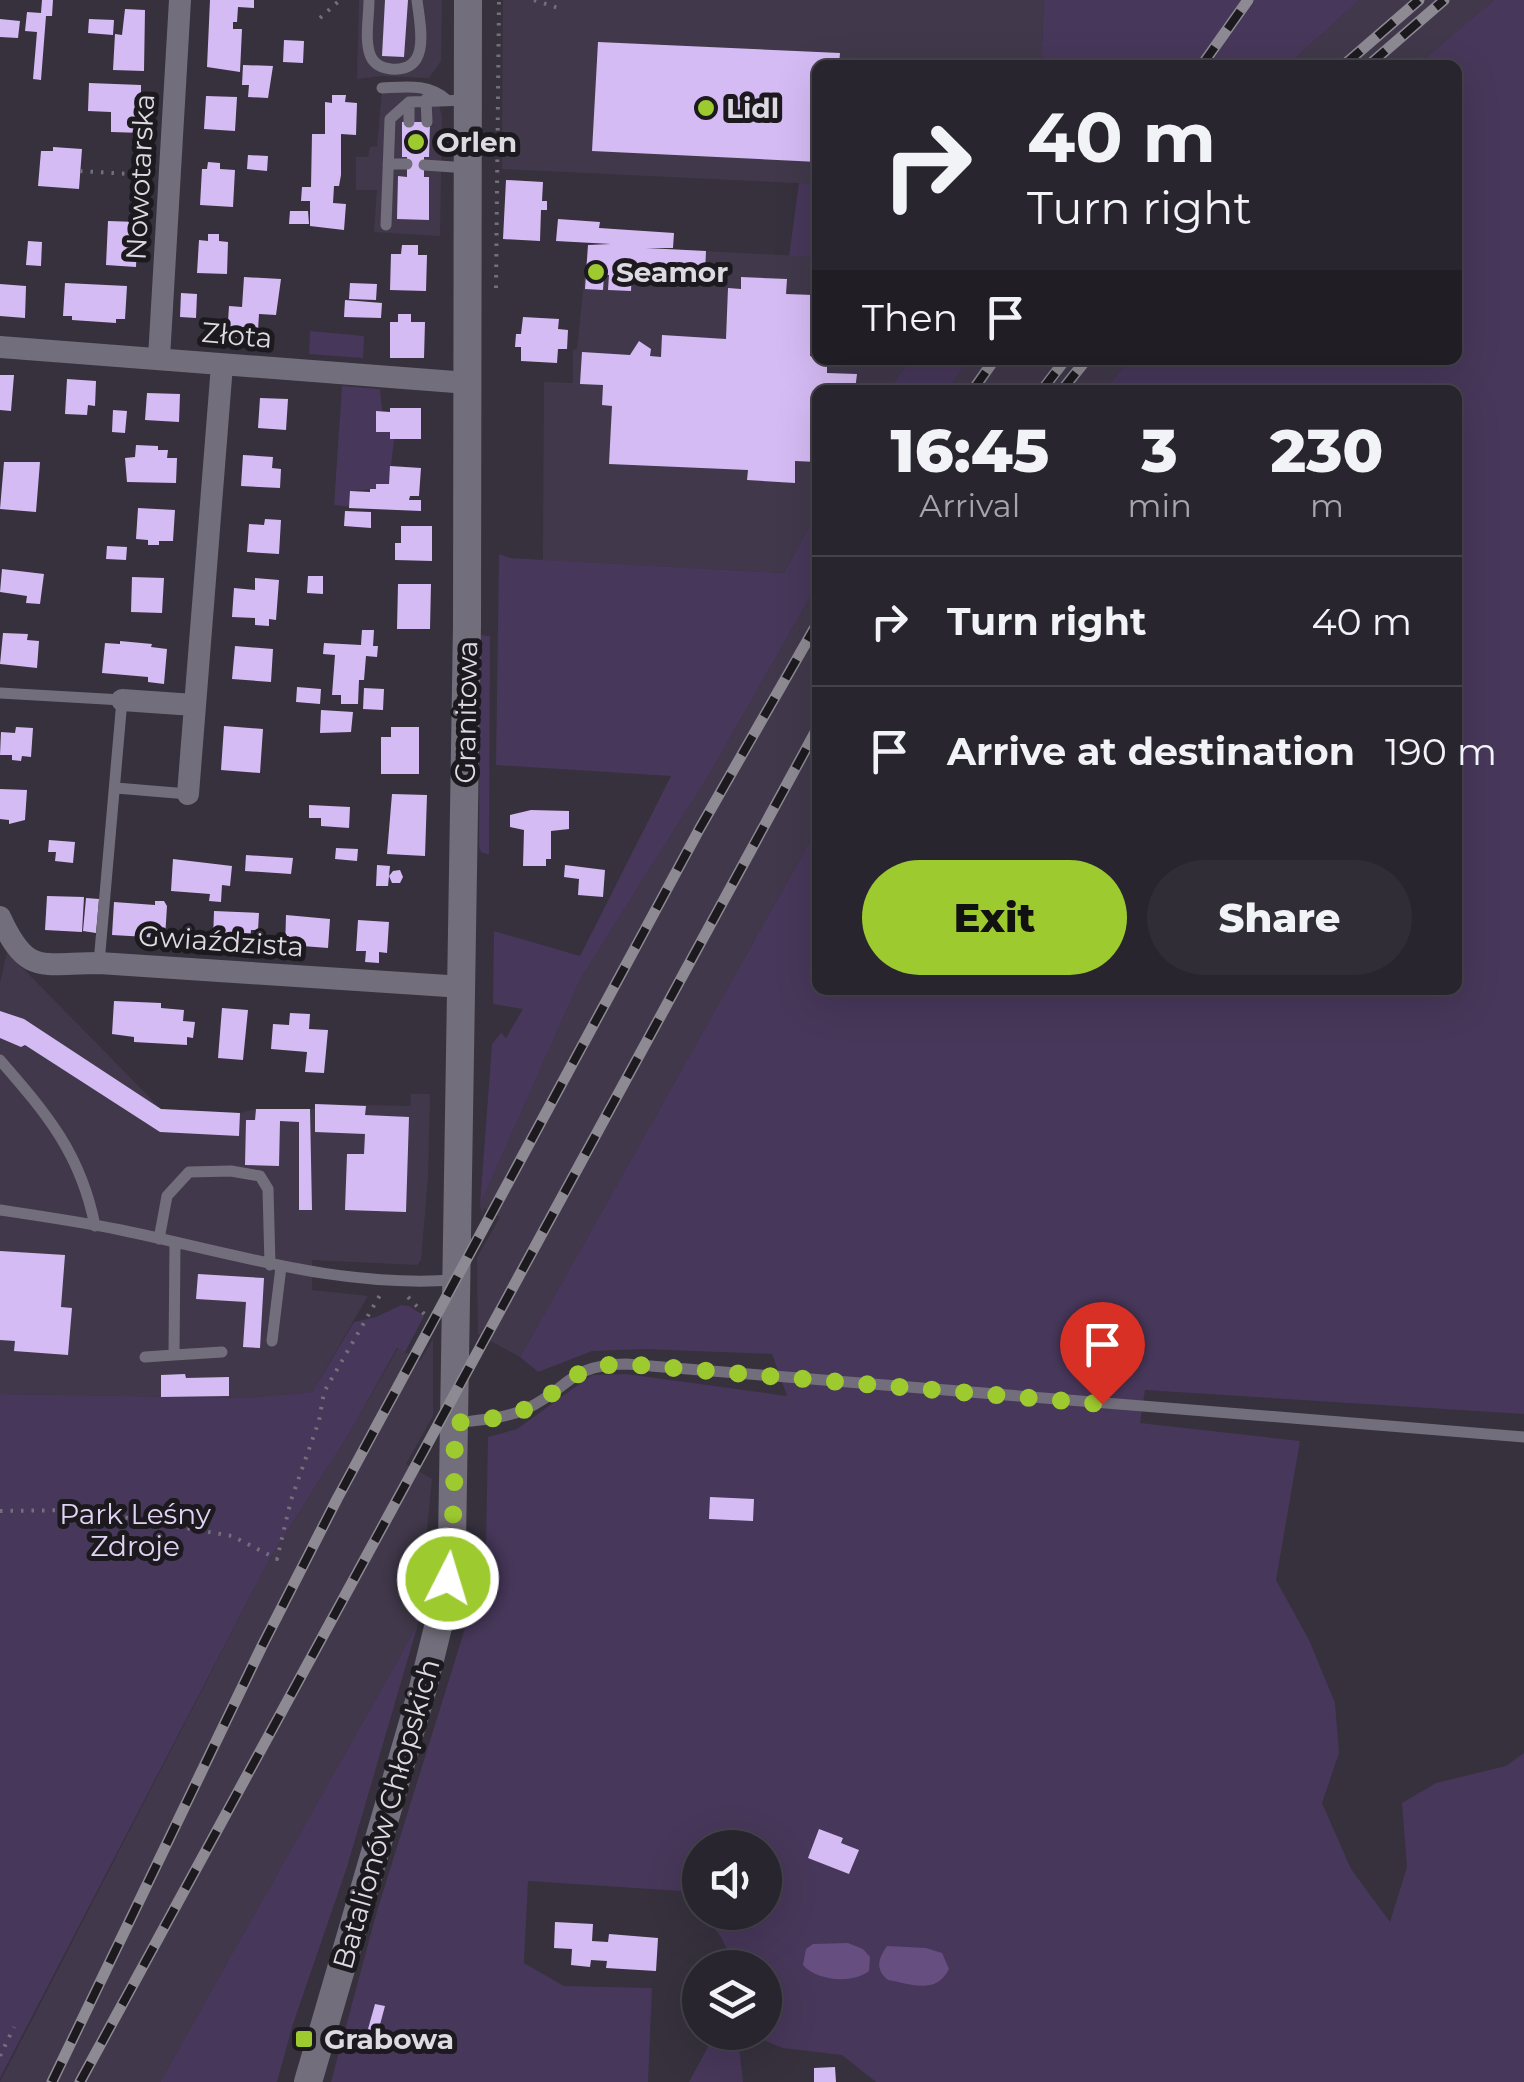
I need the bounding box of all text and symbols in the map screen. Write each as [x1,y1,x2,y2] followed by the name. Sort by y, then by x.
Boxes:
[726,91,779,125] place label: Lidl
[119,93,161,261] street label: Nowotarska
[1027,94,1216,180] text: 40 m
[695,97,717,119] marker: Lidl
[862,100,992,230] icon: right
[436,125,517,159] place label: Orlen
[405,131,427,153] marker: Orlen
[1027,180,1252,235] text: Turn right
[616,255,728,289] place label: Seamor
[585,261,607,283] marker: Seamor
[978,290,1033,345] icon: arrive
[862,294,958,341] text: Then
[200,315,274,355] street label: Złota
[890,414,1049,487] text: 16:45
[1142,414,1178,487] text: 3
[1270,414,1383,487] text: 230
[919,486,1020,525] text: Arrival
[1128,486,1192,525] text: min
[1310,486,1344,525] text: m
[862,594,917,649] icon: right
[947,598,1146,645] text: Turn right
[1311,598,1412,645] text: 40 m
[448,640,484,784] street label: Granitowa
[862,724,917,779] icon: arrive
[947,728,1355,775] text: Arrive at destination
[1385,728,1497,775] text: 190 m
[862,860,1127,975] button: Exit
[1147,860,1412,975] button: Share
[137,918,305,964] street label: Gwiaździsta
[1060,1302,1145,1405] pin
[1075,1317,1130,1372] icon: arrive
[59,1497,212,1563] park label: Park Leśny Zdroje
[396,1527,500,1631] position arrow
[325,1655,447,1973] street label: Batalionów Chłopskich
[682,1830,782,2050] map controls
[682,1830,782,1930] button: sound
[682,1950,782,2050] button: layers
[324,2022,454,2056] place label: Grabowa
[293,2028,315,2050] marker: Grabowa

